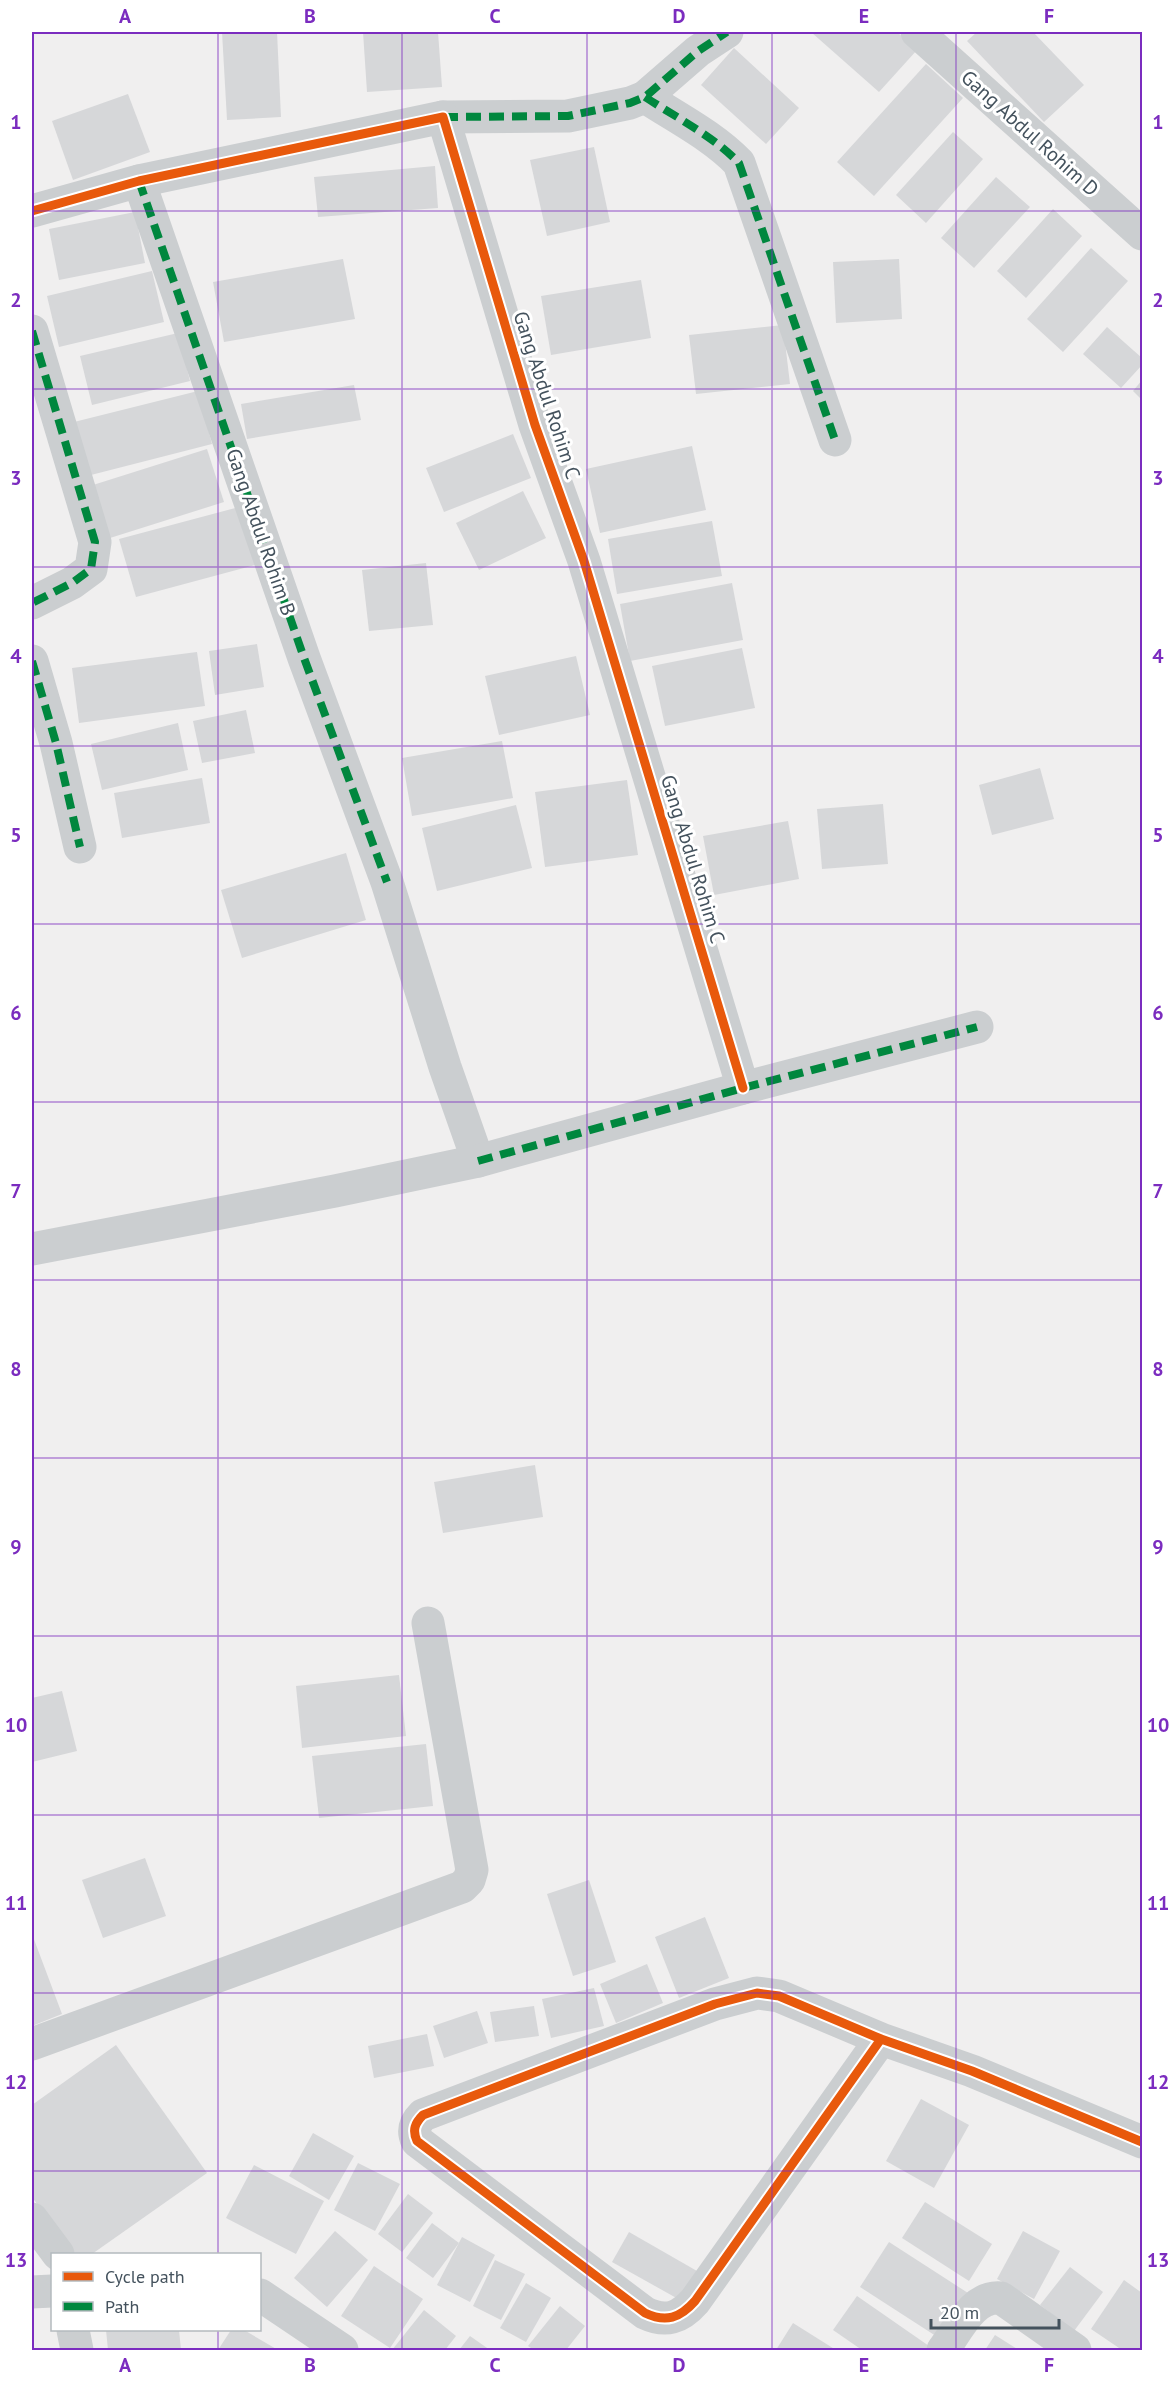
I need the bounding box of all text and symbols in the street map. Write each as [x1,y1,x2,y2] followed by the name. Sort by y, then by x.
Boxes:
[119,3,132,29] text: A
[304,3,316,29] text: B
[489,3,501,29] text: C
[673,3,686,29] text: D
[859,3,869,29] text: E
[1044,3,1054,29] text: F
[956,64,1104,202] street label: Gang Abdul Rohim D
[10,109,22,135] text: 1
[1152,109,1164,135] text: 1
[10,287,22,313] text: 2
[1152,287,1164,313] text: 2
[508,308,586,482] street label: Gang Abdul Rohim C
[220,445,302,619] street label: Gang Abdul Rohim B
[10,465,22,491] text: 3
[1152,465,1164,491] text: 3
[10,643,22,669] text: 4
[1152,643,1164,669] text: 4
[655,772,731,946] street label: Gang Abdul Rohim C
[10,822,22,848] text: 5
[1152,822,1164,848] text: 5
[10,1000,22,1026] text: 6
[1152,1000,1164,1026] text: 6
[10,1178,22,1204] text: 7
[1152,1178,1164,1204] text: 7
[10,1356,22,1382] text: 8
[1152,1356,1164,1382] text: 8
[10,1534,22,1560] text: 9
[1152,1534,1164,1560] text: 9
[5,1712,27,1738] text: 10
[1147,1712,1169,1738] text: 10
[5,1890,27,1916] text: 11
[1147,1890,1169,1916] text: 11
[5,2069,27,2095] text: 12
[1147,2069,1169,2095] text: 12
[5,2247,27,2273] text: 13
[1147,2247,1169,2273] text: 13
[51,2253,261,2331] legend
[105,2265,185,2288] text: Cycle path
[931,2292,1058,2330] scale bar
[105,2295,139,2318] text: Path
[940,2301,979,2324] text: 20 m
[119,2352,132,2378] text: A
[304,2352,316,2378] text: B
[489,2352,501,2378] text: C
[673,2352,686,2378] text: D
[859,2352,869,2378] text: E
[1044,2352,1054,2378] text: F

